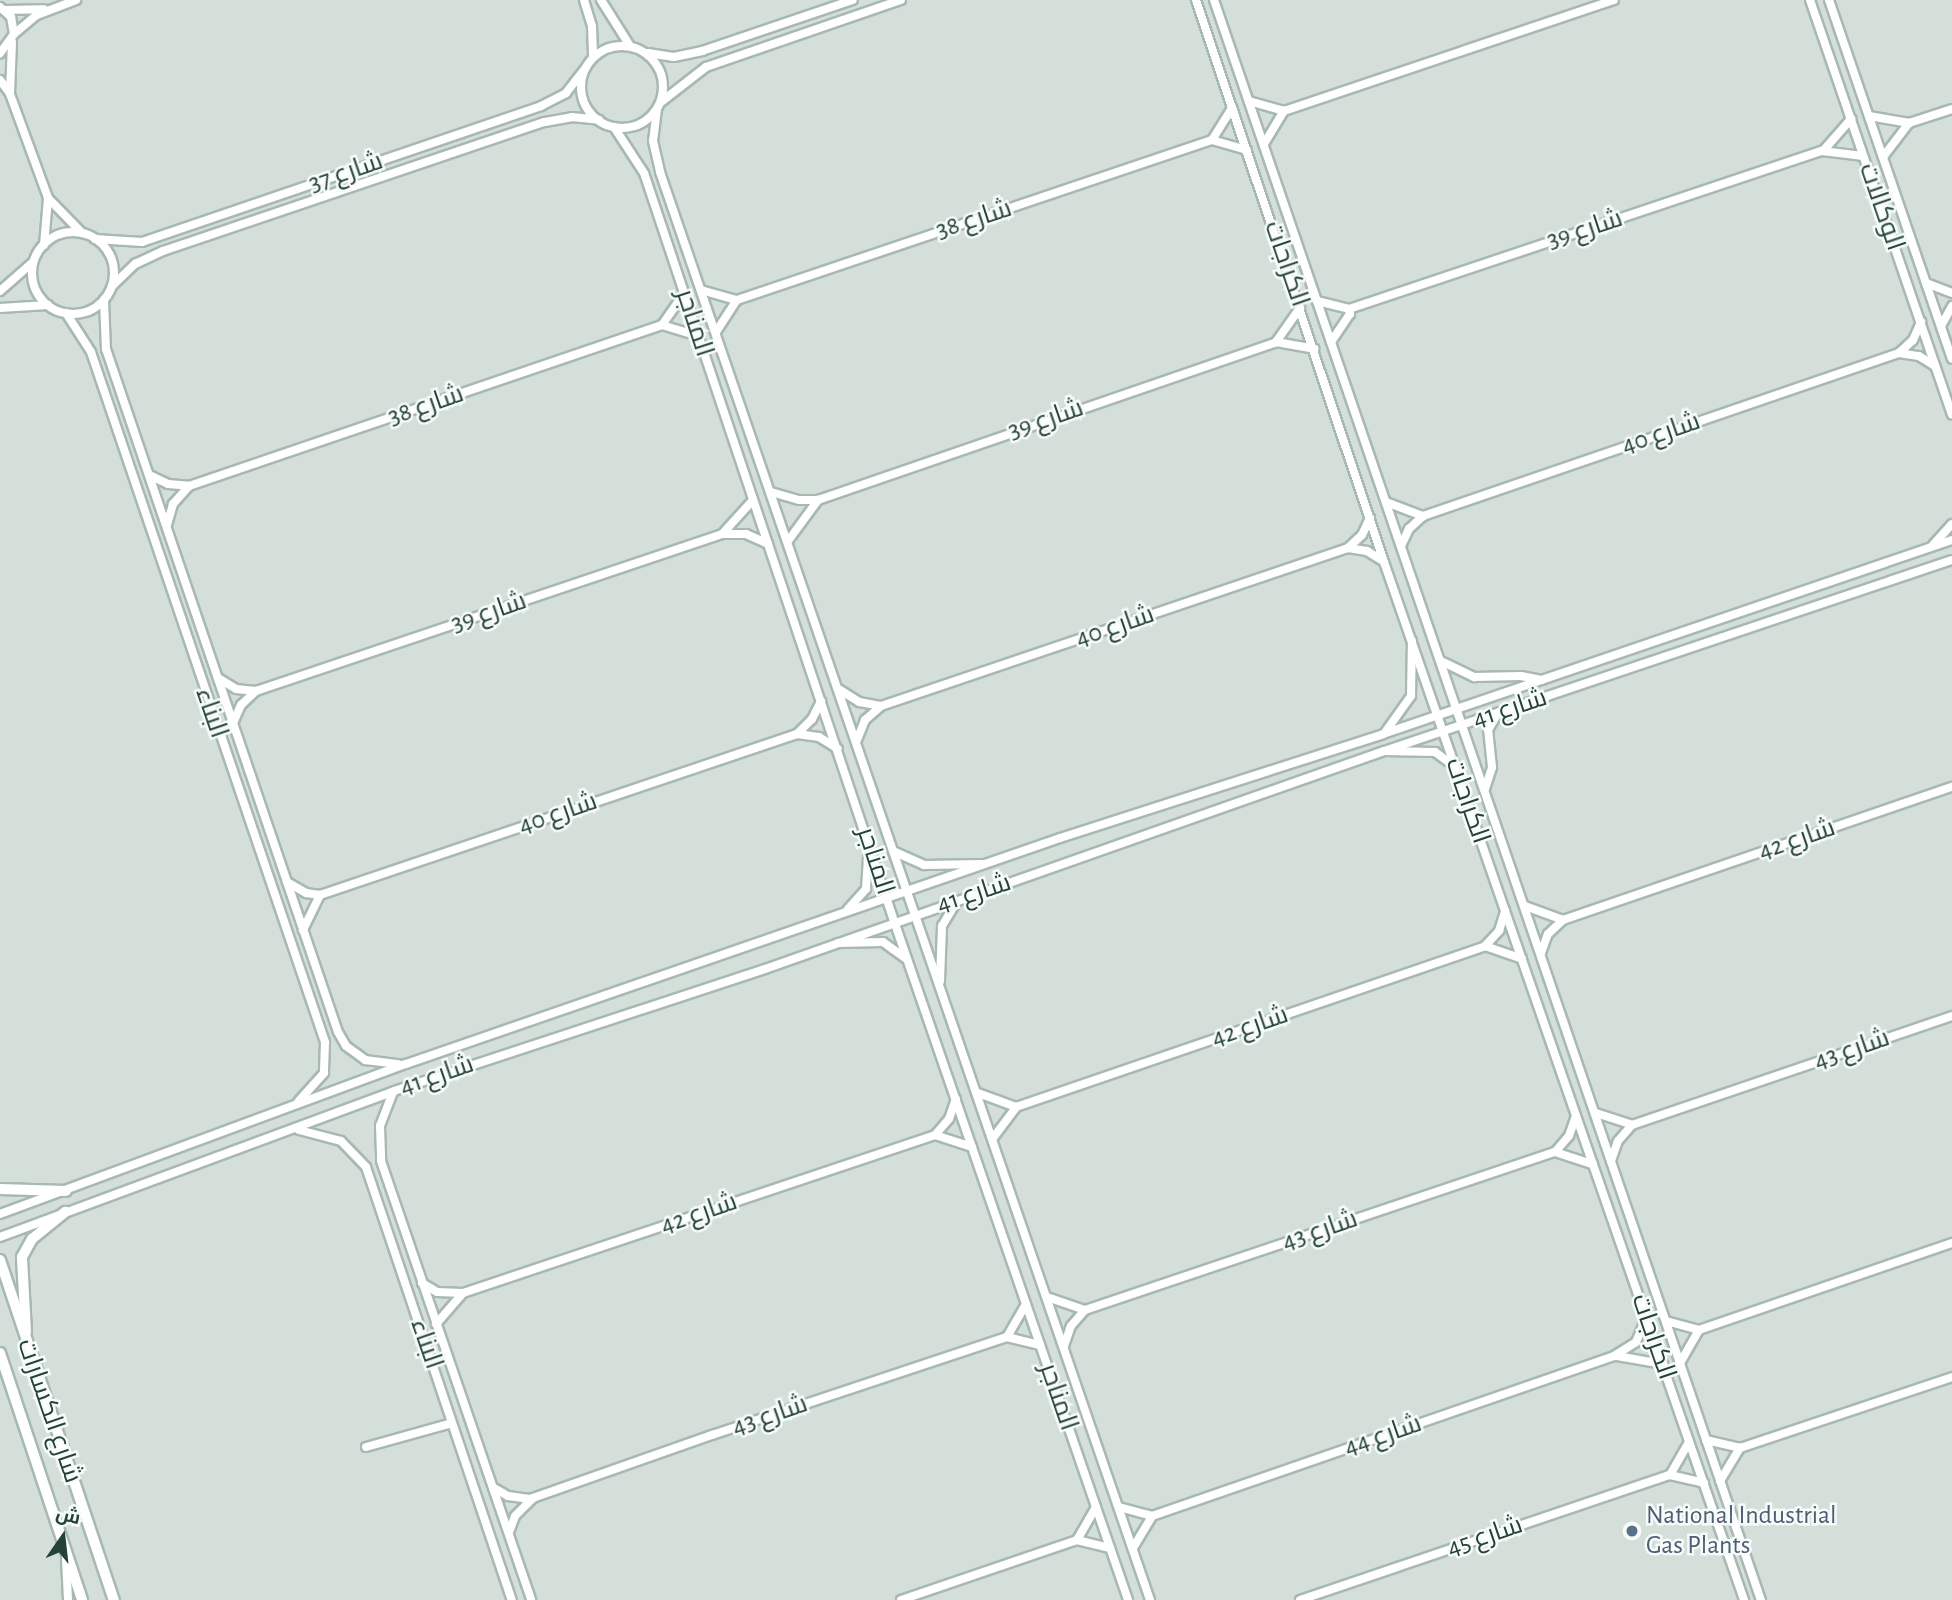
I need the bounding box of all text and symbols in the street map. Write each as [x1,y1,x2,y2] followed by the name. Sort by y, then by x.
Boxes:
[305,146,387,200] street label: شارع 37
[1852,159,1910,255] street label: الوكالات
[932,193,1016,247] street label: شارع 38
[1543,203,1627,257] street label: شارع 39
[1257,217,1315,311] street label: الكراجات
[668,285,720,361] street label: المناجر
[384,379,468,433] street label: شارع 38
[1004,393,1088,447] street label: شارع 39
[1618,406,1704,462] street label: شارع 40
[447,586,531,640] street label: شارع 39
[1072,599,1158,655] street label: شارع 40
[1469,682,1551,736] street label: شارع 41
[188,684,234,742] street label: البناء
[1438,754,1496,848] street label: الكراجات
[515,786,601,842] street label: شارع 40
[1755,812,1839,868] street label: شارع 42
[849,823,901,899] street label: المناجر
[933,867,1015,921] street label: شارع 41
[1208,999,1292,1055] street label: شارع 42
[1810,1023,1894,1077] street label: شارع 43
[396,1049,478,1103] street label: شارع 41
[657,1186,741,1242] street label: شارع 42
[1278,1204,1362,1258] street label: شارع 43
[1624,1290,1682,1384] street label: الكراجات
[403,1315,449,1373] street label: البناء
[10,1335,88,1487] street label: شارع الكسارات
[1032,1359,1084,1435] street label: المناجر
[728,1389,812,1443] street label: شارع 43
[1340,1408,1426,1464] street label: شارع 44
[1646,1500,1836,1562] place label: National Industrial Gas Plants
[28,1502,98,1572] north arrow
[54,1504,82,1528] text: ش
[1443,1510,1527,1564] street label: شارع 45
[1624,1523,1640,1539] marker: National Industrial Gas Plants

